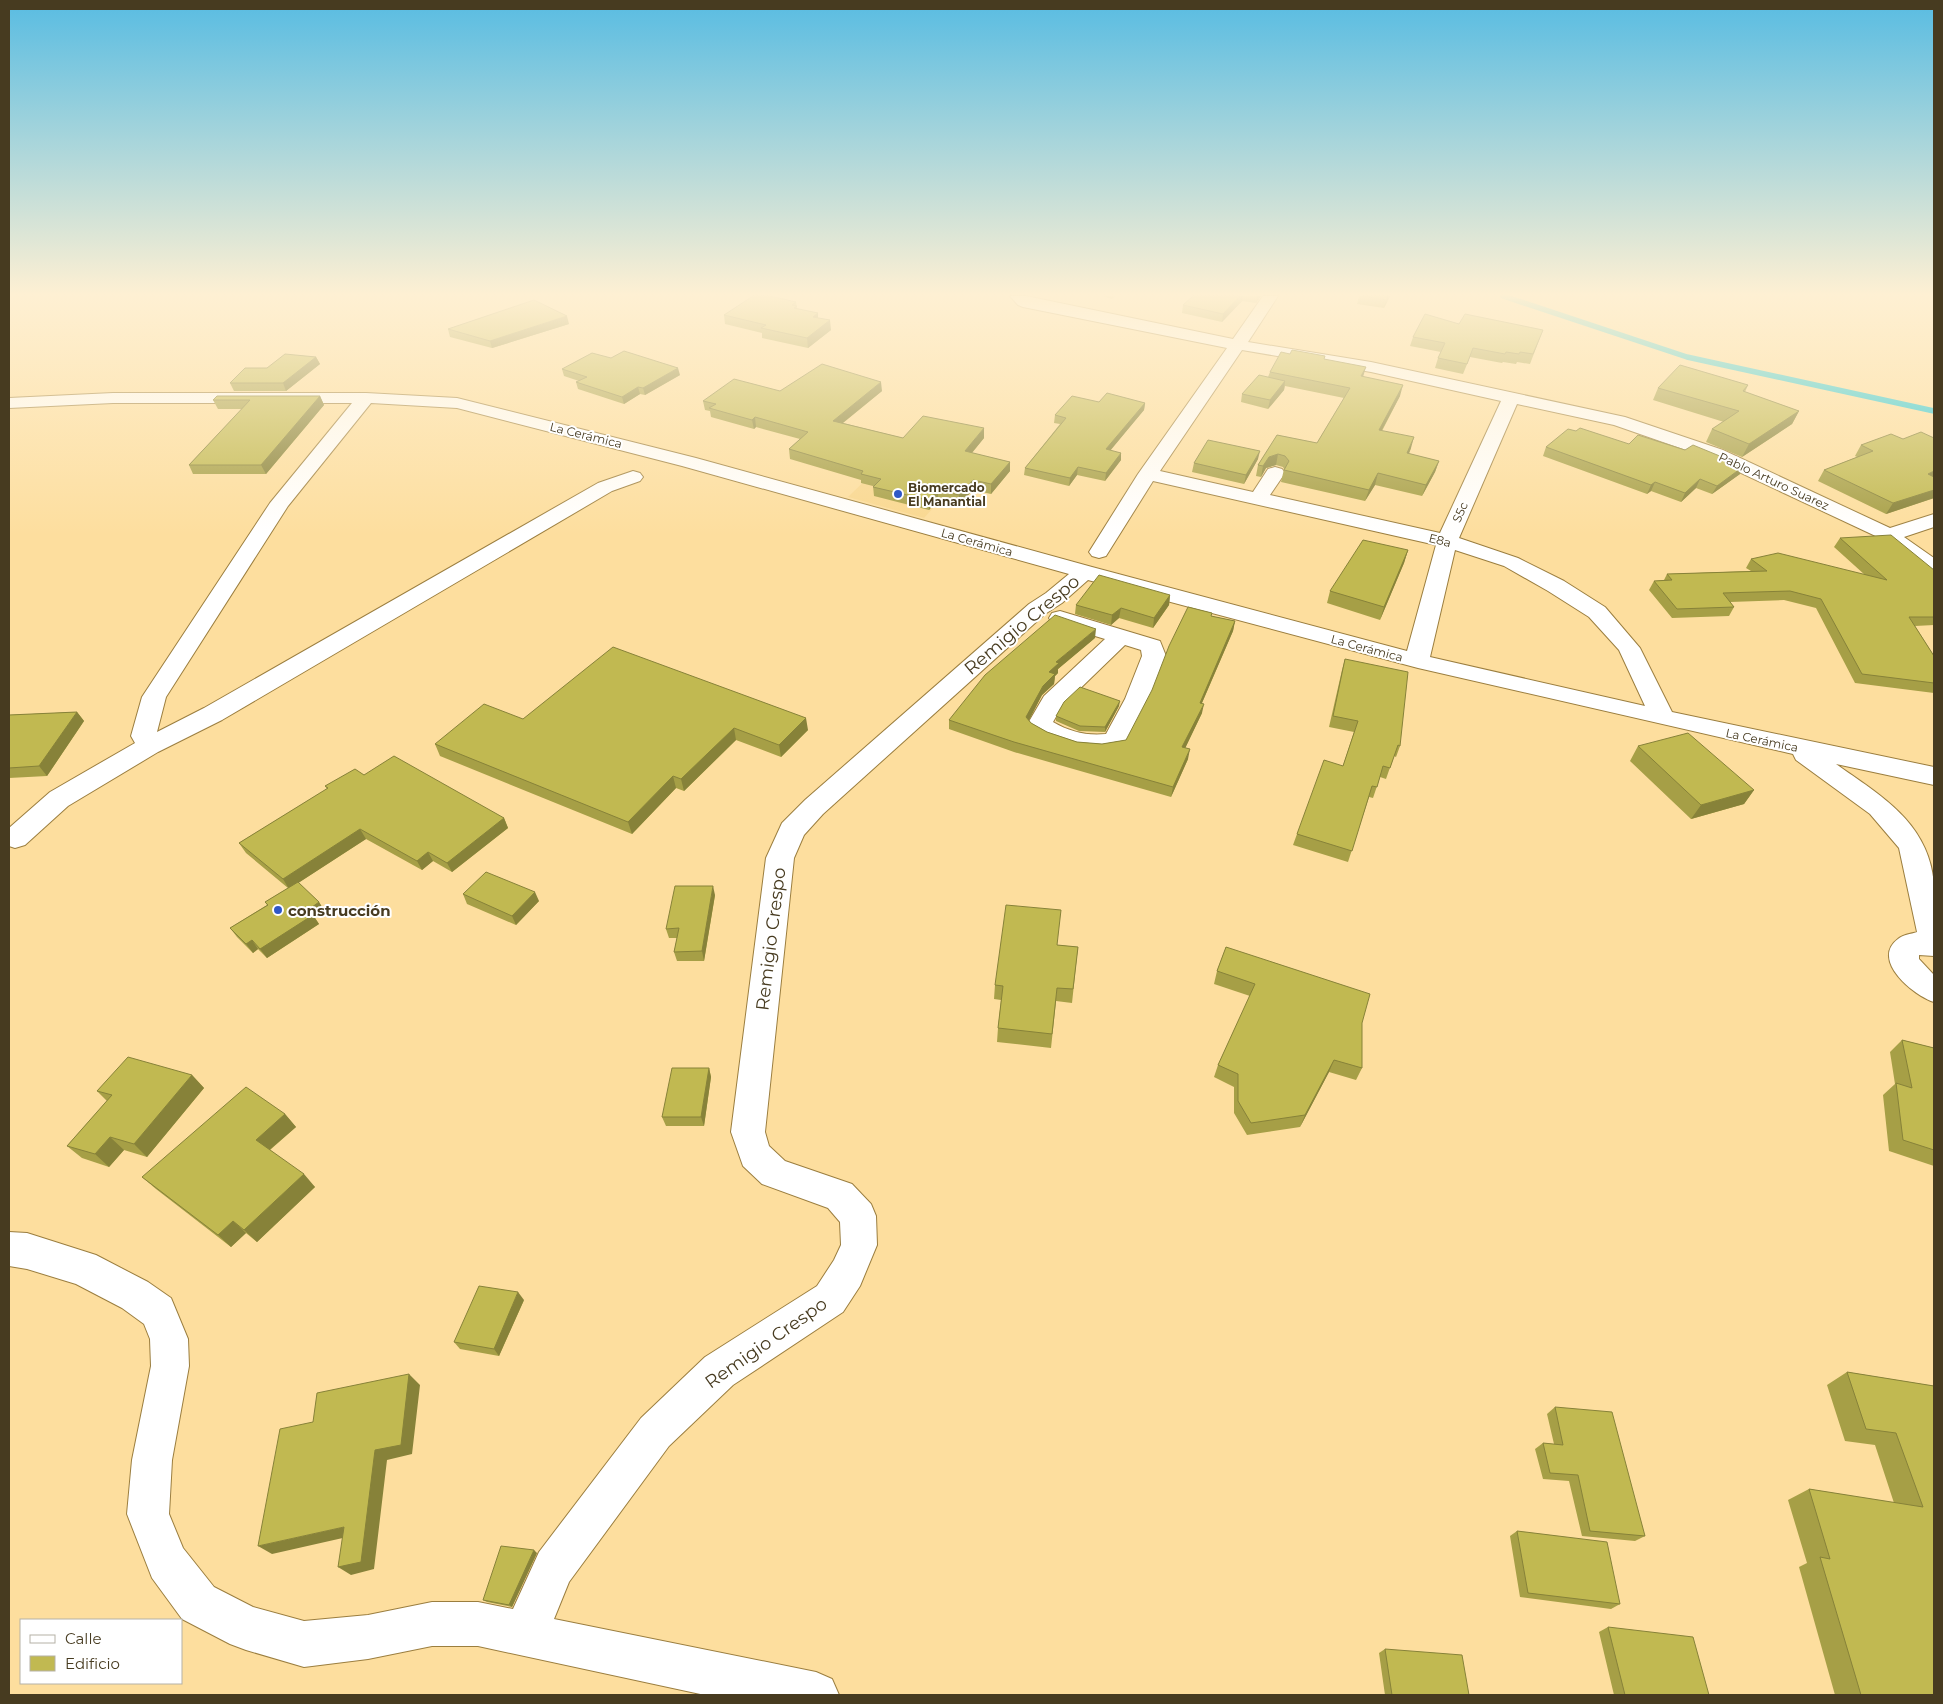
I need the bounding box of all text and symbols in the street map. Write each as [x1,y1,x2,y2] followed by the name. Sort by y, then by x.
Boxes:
[548,419,624,451] street label: La Cerámica
[1716,449,1832,513] street label: Pablo Arturo Suarez
[908,480,986,509] place label: Biomercado El Manantial
[892,488,904,500] marker: Biomercado El Manantial
[1449,499,1471,525] street label: S5c
[939,525,1015,559] street label: La Cerámica
[1427,530,1453,550] street label: E8a
[960,570,1084,680] street label: Remigio Crespo
[1329,631,1405,665] street label: La Cerámica
[1724,725,1800,755] street label: La Cerámica
[751,866,791,1012] street label: Remigio Crespo
[288,901,391,920] place label: construcción
[272,904,284,916] marker: construcción
[701,1293,831,1393] street label: Remigio Crespo
[20,1619,182,1684] legend
[65,1629,102,1648] text: Calle
[65,1654,120,1673] text: Edificio

